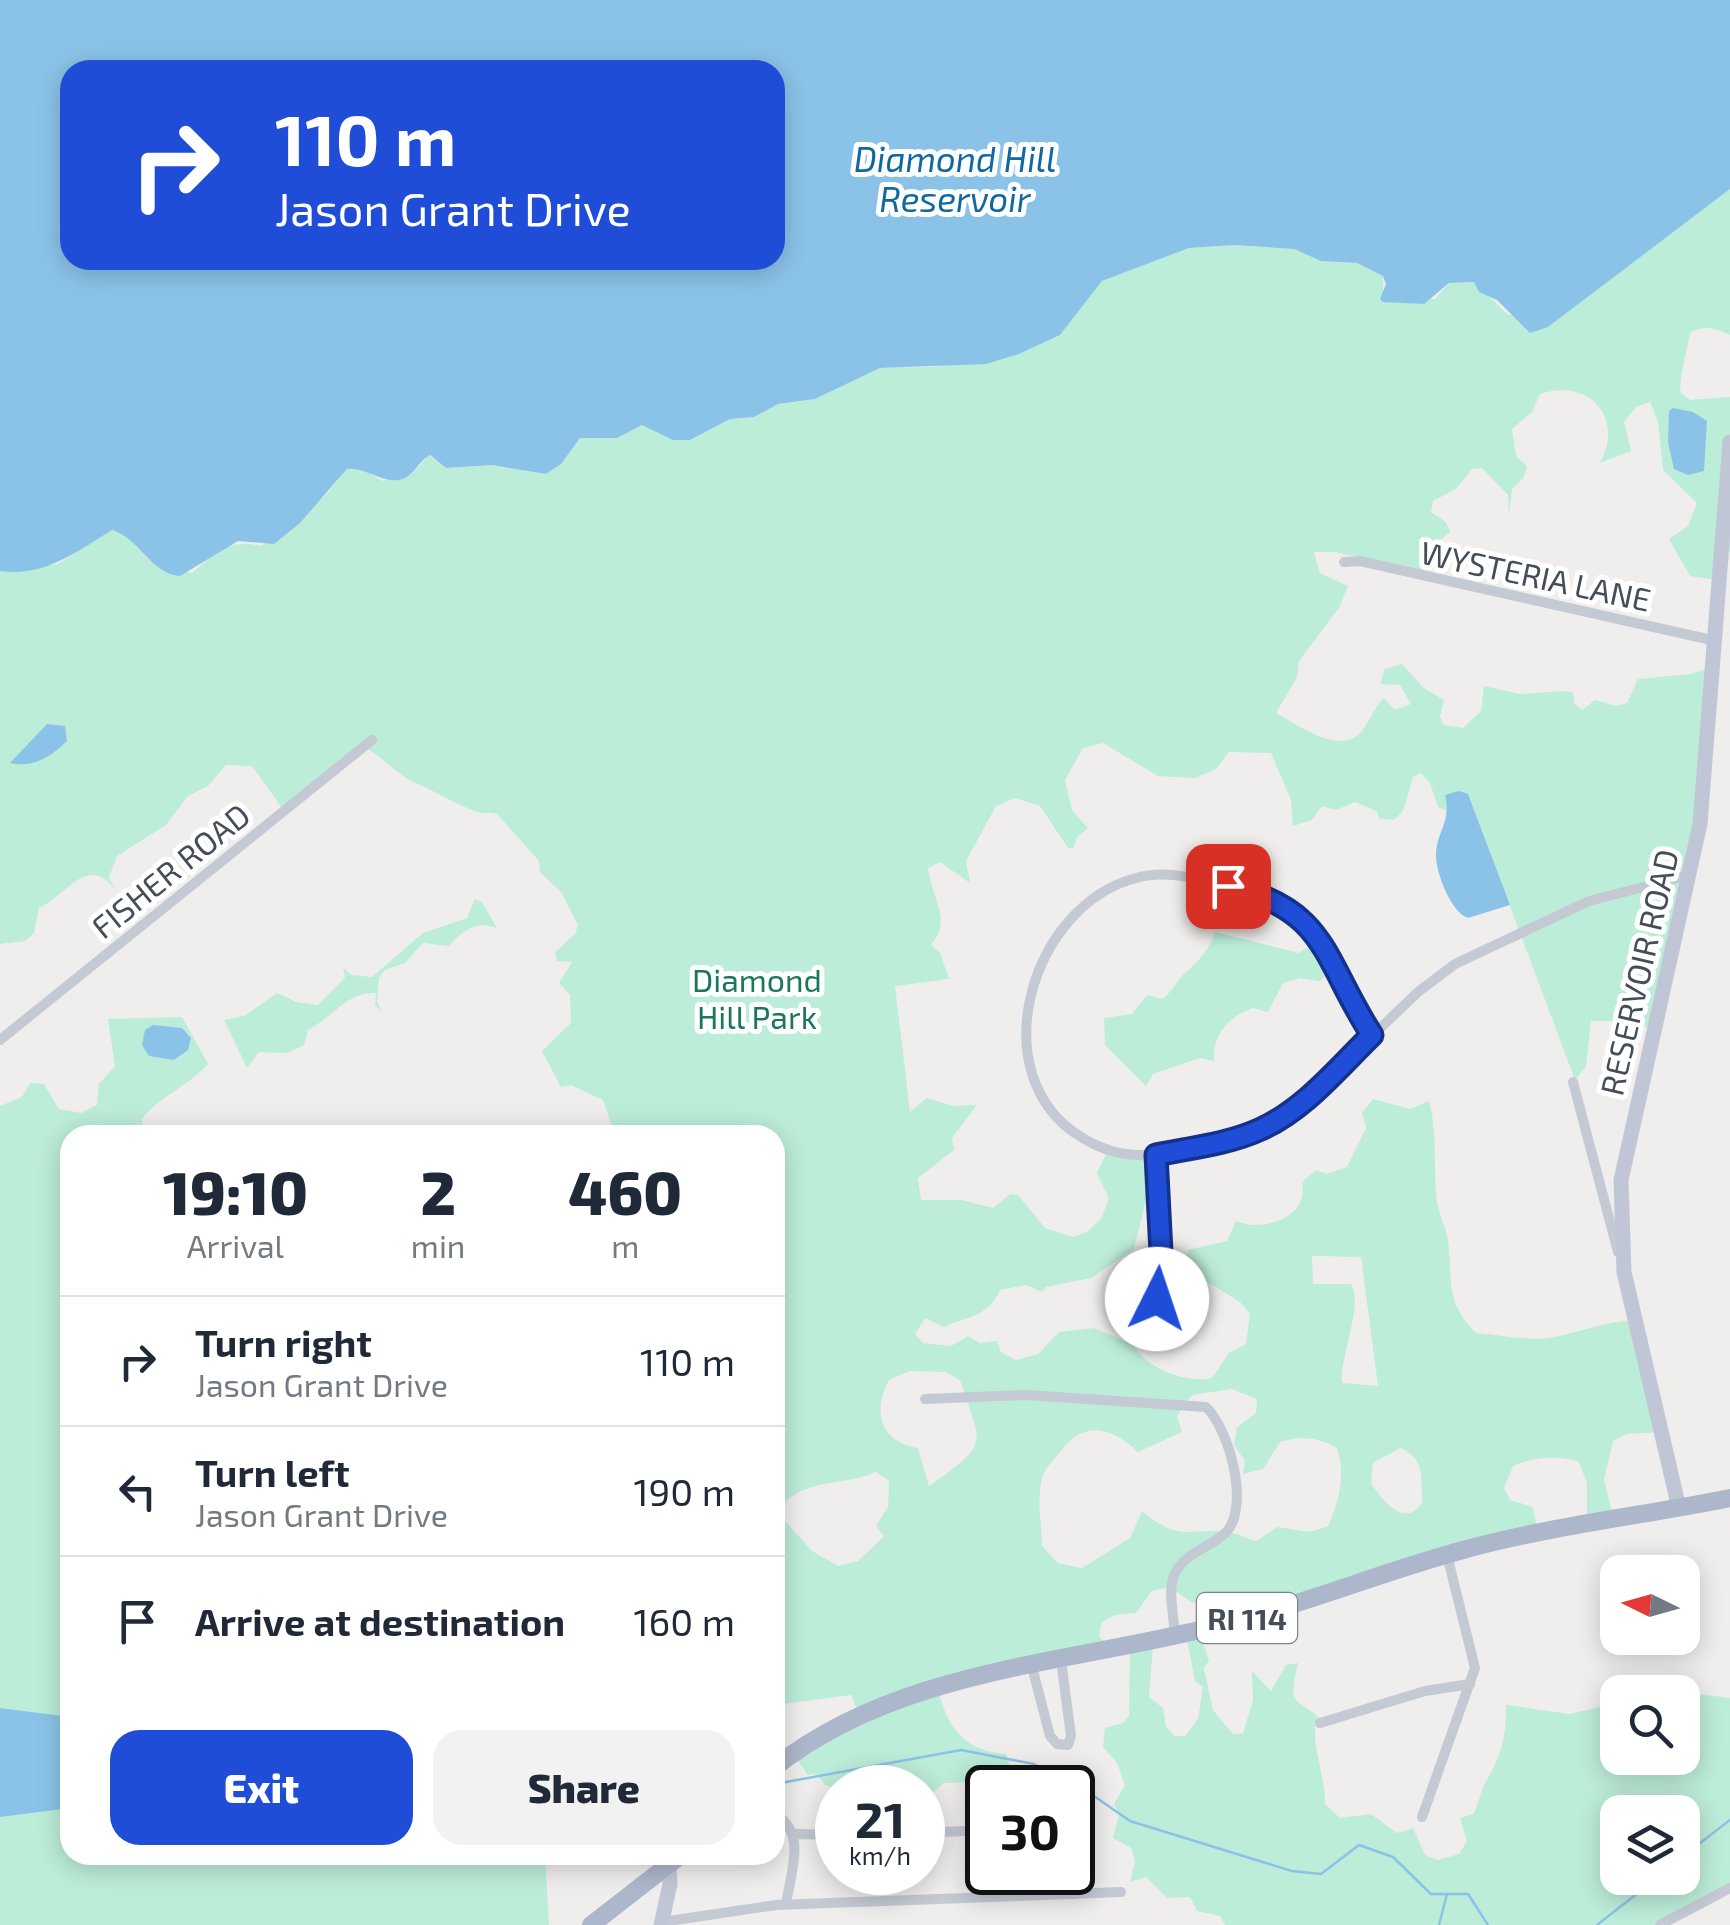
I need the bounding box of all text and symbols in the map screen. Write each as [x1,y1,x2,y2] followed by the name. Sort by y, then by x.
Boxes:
[275,96,456,180] text: 110 m
[110,100,240,230] icon: right
[854,137,1056,219] water label: Diamond Hill Reservoir
[275,181,631,235] text: Jason Grant Drive
[1418,532,1654,618] street label: WYSTERIA LANE
[83,795,257,945] street label: FISHER ROAD
[1186,844,1271,929] pin
[1591,845,1685,1099] street label: RESERVOIR ROAD
[1201,859,1256,914] icon: arrive
[692,960,822,1035] park label: Diamond Hill Park
[163,1155,308,1227] text: 19:10
[420,1155,456,1227] text: 2
[568,1155,682,1227] text: 460
[187,1226,284,1264] text: Arrival
[411,1226,465,1264] text: min
[611,1226,639,1264] text: m
[1105,1247,1209,1351] position arrow
[195,1319,372,1365] text: Turn right
[110,1334,165,1389] icon: right
[640,1338,735,1384] text: 110 m
[195,1365,448,1403] text: Jason Grant Drive
[195,1449,350,1495] text: Turn left
[110,1464,165,1519] icon: left
[633,1468,735,1514] text: 190 m
[195,1495,448,1533] text: Jason Grant Drive
[1600,1555,1700,1655] north arrow
[1600,1555,1700,1895] map controls
[1197,1593,1297,1643] road number: RI 114
[110,1594,165,1649] icon: arrive
[195,1598,565,1644] text: Arrive at destination
[633,1598,735,1644] text: 160 m
[1600,1675,1700,1775] button: search
[110,1730,413,1845] button: Exit
[433,1730,735,1845] button: Share
[965,1765,1095,1895] speed limit sign: 30
[855,1788,905,1848] text: 21
[1600,1795,1700,1895] button: layers
[849,1840,911,1870] text: km/h

